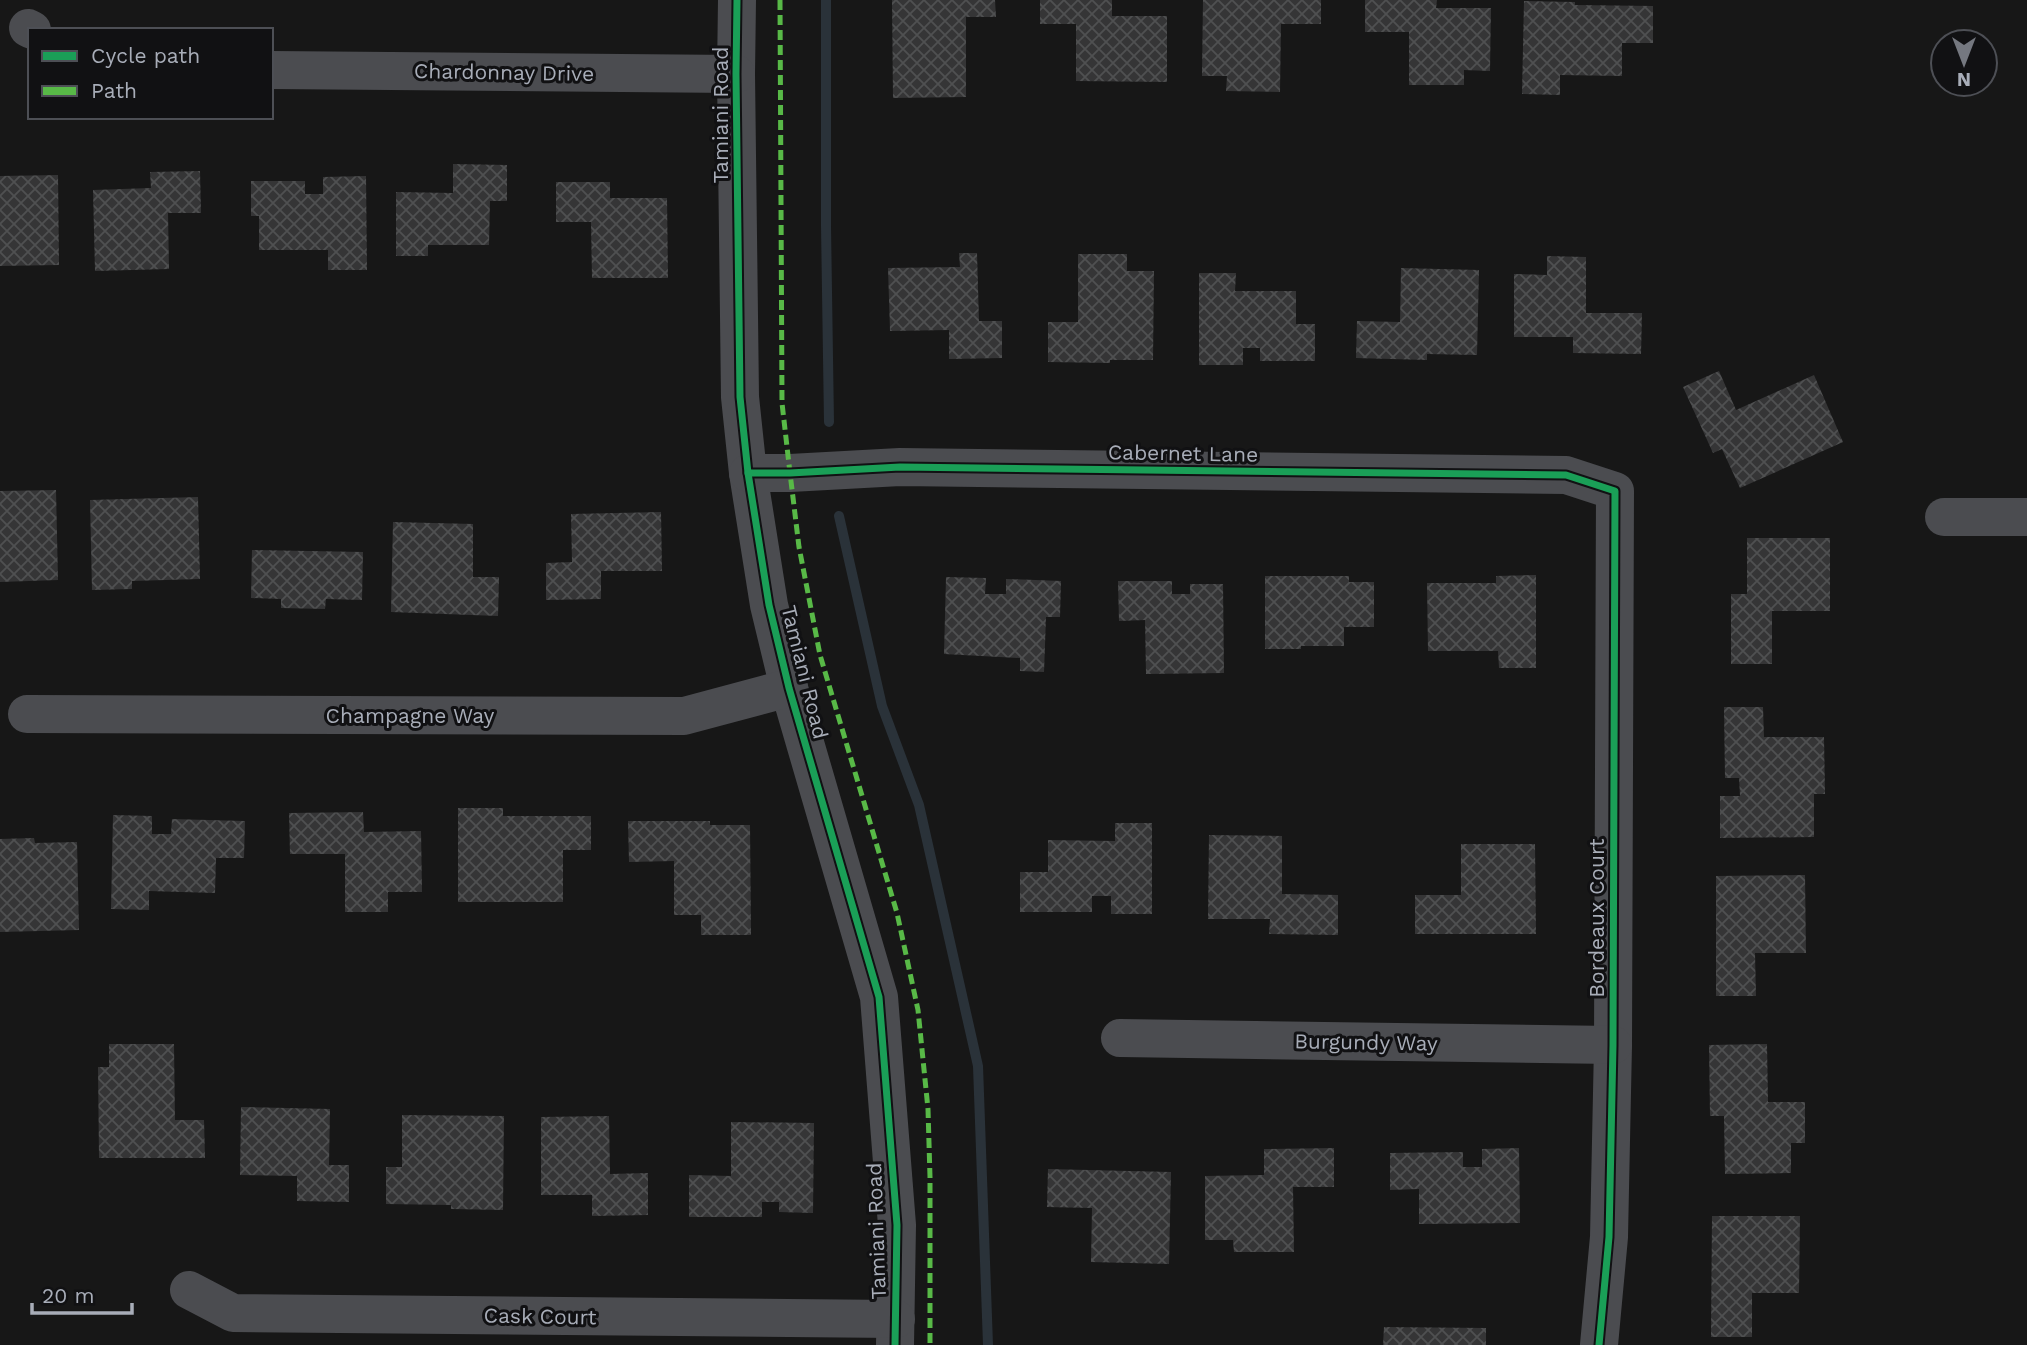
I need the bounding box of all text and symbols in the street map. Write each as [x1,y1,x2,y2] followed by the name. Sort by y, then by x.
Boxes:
[28,28,273,119] legend
[1929,28,1999,98] north arrow
[91,43,200,68] text: Cycle path
[708,47,733,183] street label: Tamiani Road
[414,58,594,86] street label: Chardonnay Drive
[1957,68,1971,91] text: N
[91,78,137,103] text: Path
[1108,439,1258,467] street label: Cabernet Lane
[776,603,834,741] street label: Tamiani Road
[326,703,495,728] street label: Champagne Way
[1584,838,1609,998] street label: Bordeaux Court
[1294,1028,1438,1056] street label: Burgundy Way
[861,1162,891,1300] street label: Tamiani Road
[32,1272,131,1316] scale bar
[42,1283,94,1308] text: 20 m
[483,1303,597,1329] street label: Cask Court

